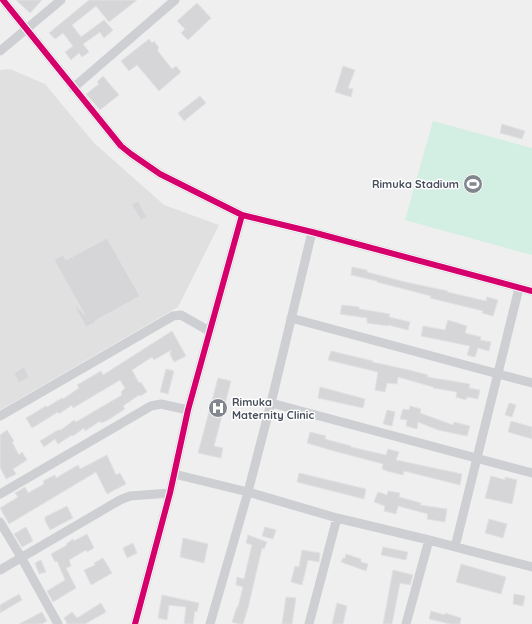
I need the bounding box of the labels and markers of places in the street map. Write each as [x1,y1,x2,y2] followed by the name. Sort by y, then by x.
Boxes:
[462,173,484,195] sports icon: Rimuka Stadium
[372,177,459,191] place label: Rimuka Stadium
[232,395,314,422] place label: Rimuka Maternity Clinic
[207,397,229,419] hospital icon: Rimuka Maternity Clinic

